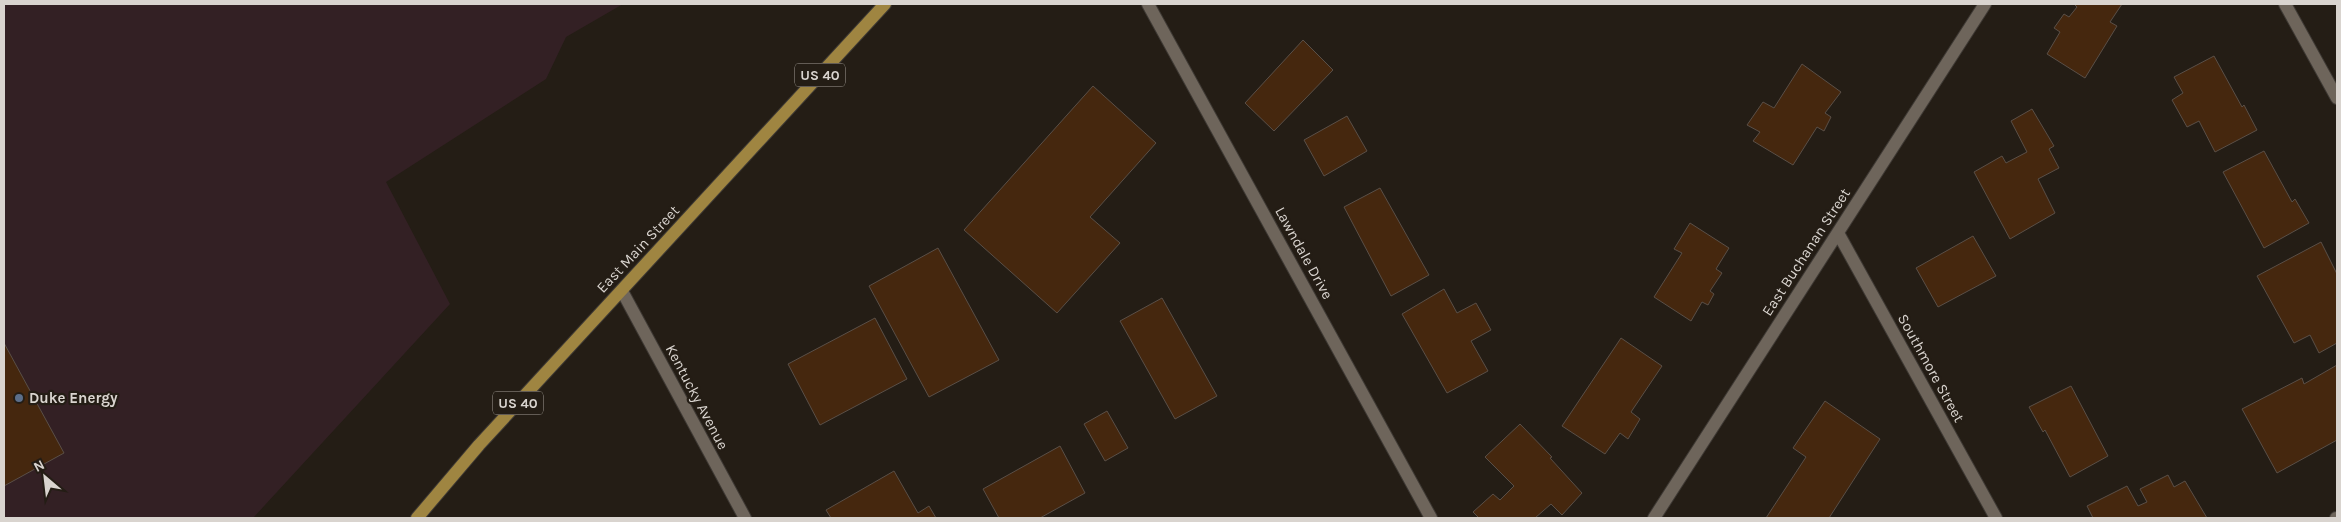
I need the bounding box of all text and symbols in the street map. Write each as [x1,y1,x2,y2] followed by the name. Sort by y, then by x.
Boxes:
[795,64,845,86] road number: US 40
[1758,185,1854,319] street label: East Buchanan Street
[593,201,683,296] street label: East Main Street
[1271,204,1337,302] street label: Lawndale Drive
[1894,311,1968,426] street label: Southmore Street
[662,341,732,453] street label: Kentucky Avenue
[29,389,118,407] place label: Duke Energy
[13,392,25,404] marker: Duke Energy
[493,392,543,414] road number: US 40
[20,452,70,502] north arrow
[31,456,48,476] text: N

